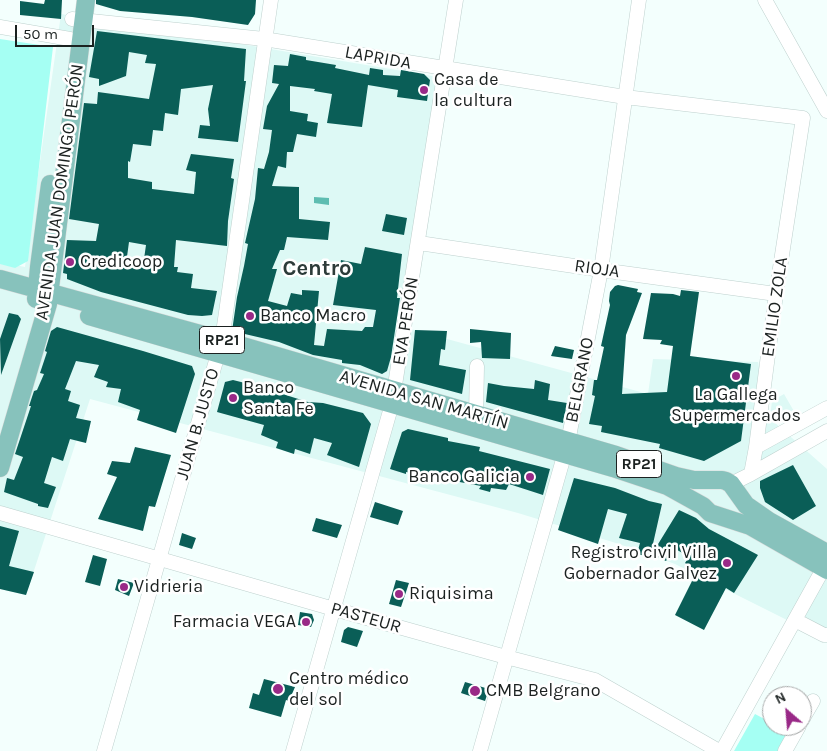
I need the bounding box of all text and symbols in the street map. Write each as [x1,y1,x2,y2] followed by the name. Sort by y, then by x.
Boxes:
[18,15,96,47] scale bar
[23,25,58,43] text: 50 m
[343,42,413,74] street label: LAPRIDA
[31,63,89,321] street label: AVENIDA JUAN DOMINGO PERÓN
[434,69,513,112] place label: Casa de la cultura
[418,84,430,96] marker: Casa de la cultura
[80,251,162,273] place label: Credicoop
[573,255,621,283] street label: RIOJA
[64,256,76,268] marker: Credicoop
[282,256,352,282] district label: Centro
[757,256,793,358] street label: EMILIO ZOLA
[388,275,424,367] street label: EVA PERÓN
[260,305,366,327] place label: Banco Macro
[244,310,256,322] marker: Banco Macro
[200,326,244,354] road number: RP21
[561,335,599,425] street label: BELGRANO
[172,366,224,482] street label: JUAN B. JUSTO
[337,366,511,434] street label: AVENIDA SAN MARTÍN
[730,370,742,382] marker: La Gallega Supermercados
[243,377,314,419] place label: Banco Santa Fe
[671,384,801,426] place label: La Gallega Supermercados
[227,392,239,404] marker: Banco Santa Fe
[616,450,662,478] road number: RP21
[408,466,520,488] place label: Banco Galicia
[524,471,536,483] marker: Banco Galicia
[564,542,717,584] place label: Registro civil Villa Gobernador Galvez
[721,557,733,569] marker: Registro civil Villa Gobernador Galvez
[134,576,203,598] place label: Vidrieria
[118,581,130,593] marker: Vidrieria
[409,583,494,605] place label: Riquisima
[393,588,405,600] marker: Riquisima
[328,598,404,638] street label: PASTEUR
[173,611,296,633] place label: Farmacia VEGA
[300,616,312,628] marker: Farmacia VEGA
[289,668,409,711] place label: Centro médico del sol
[486,680,600,702] place label: CMB Belgrano
[271,682,285,696] marker: Centro médico del sol
[468,684,482,698] marker: CMB Belgrano
[762,686,812,736] north arrow
[772,688,789,708] text: N

